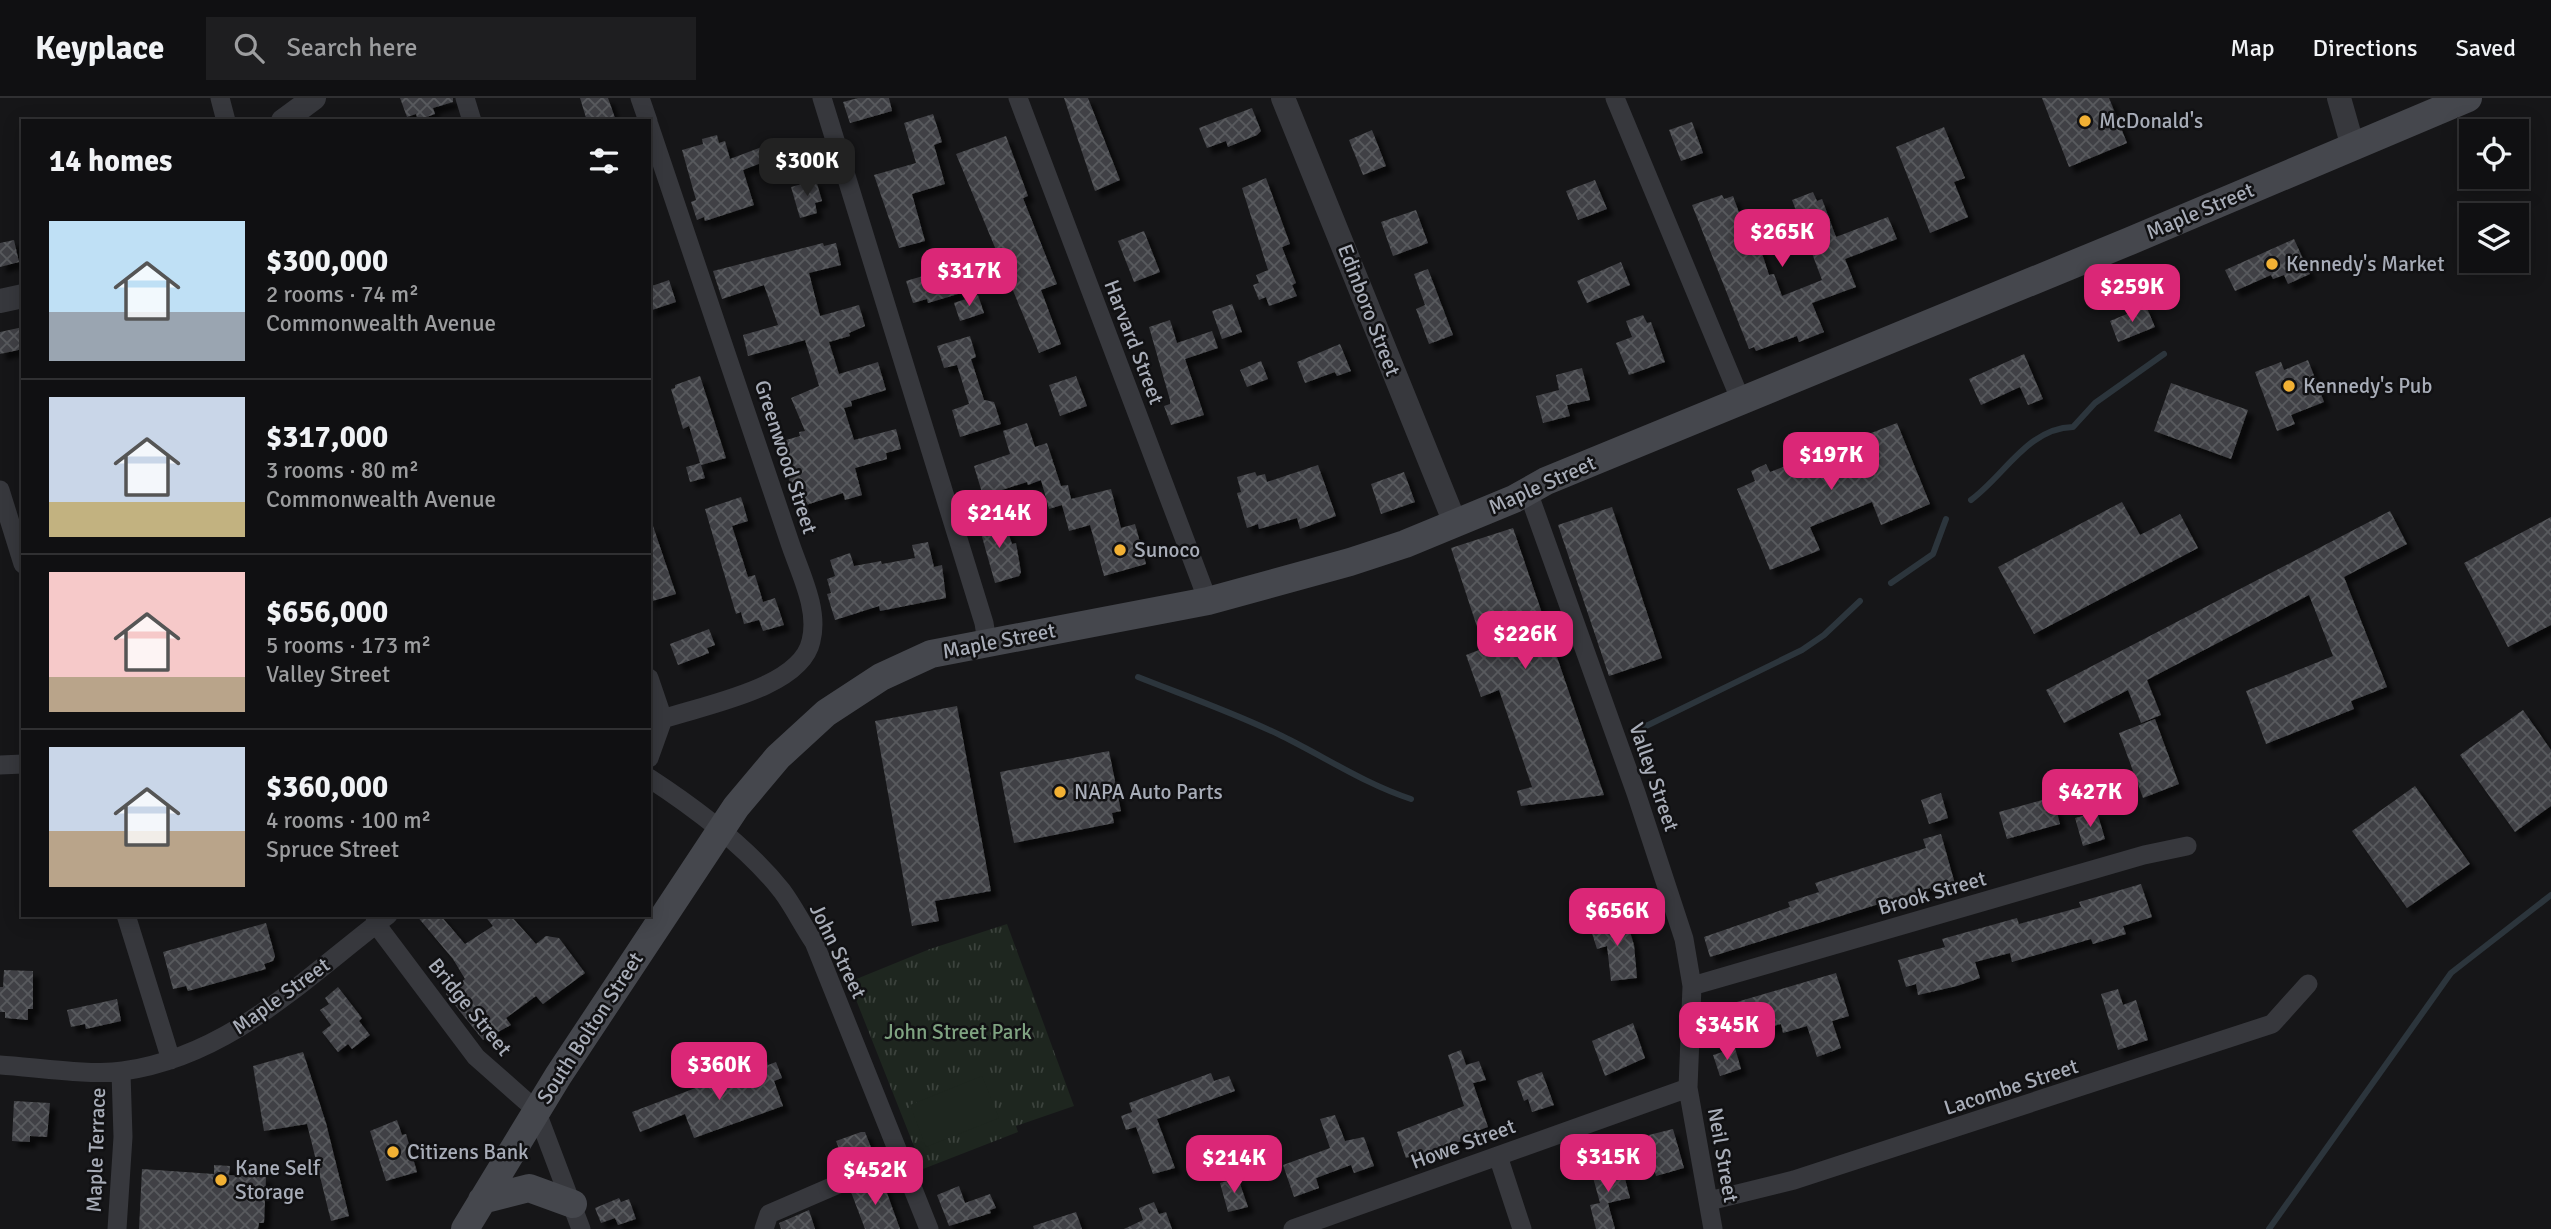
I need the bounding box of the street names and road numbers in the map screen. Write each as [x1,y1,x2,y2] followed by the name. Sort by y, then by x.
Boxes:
[2142,177,2258,245] street label: Maple Street
[1332,240,1406,380] street label: Edinboro Street
[1098,276,1170,408] street label: Harvard Street
[749,377,823,537] street label: Greenwood Street
[1484,450,1600,520] street label: Maple Street
[940,617,1058,665] street label: Maple Street
[1623,719,1685,835] street label: Valley Street
[1875,865,1989,921] street label: Brook Street
[804,899,872,1003] street label: John Street
[531,947,649,1109] street label: South Bolton Street
[227,952,335,1040] street label: Maple Street
[423,953,517,1061] street label: Bridge Street
[1941,1053,2081,1121] street label: Lacombe Street
[81,1087,111,1213] street label: Maple Terrace
[1702,1105,1744,1205] street label: Neil Street
[1407,1113,1519,1175] street label: Howe Street

